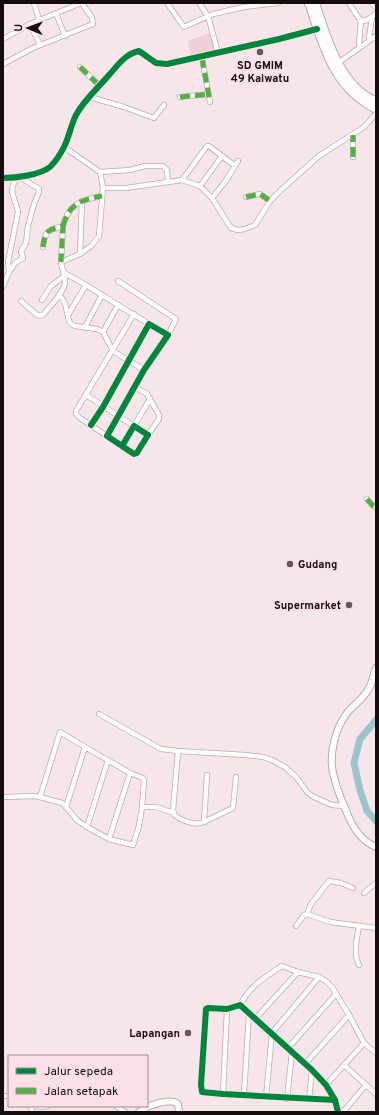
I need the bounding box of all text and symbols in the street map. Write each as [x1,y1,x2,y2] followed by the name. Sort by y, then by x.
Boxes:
[8,8,48,48] north arrow
[12,24,26,32] text: U
[255,47,265,57] marker: SD GMIM 49 Kaiwatu
[231,59,289,86] place label: SD GMIM 49 Kaiwatu
[298,558,337,572] place label: Gudang
[285,559,295,569] marker: Gudang
[274,599,341,613] place label: Supermarket
[344,600,354,610] marker: Supermarket
[129,1027,180,1041] place label: Lapangan
[183,1028,193,1038] marker: Lapangan
[8,1055,148,1107] legend
[44,1064,113,1080] text: Jalur sepeda
[44,1084,118,1100] text: Jalan setapak

